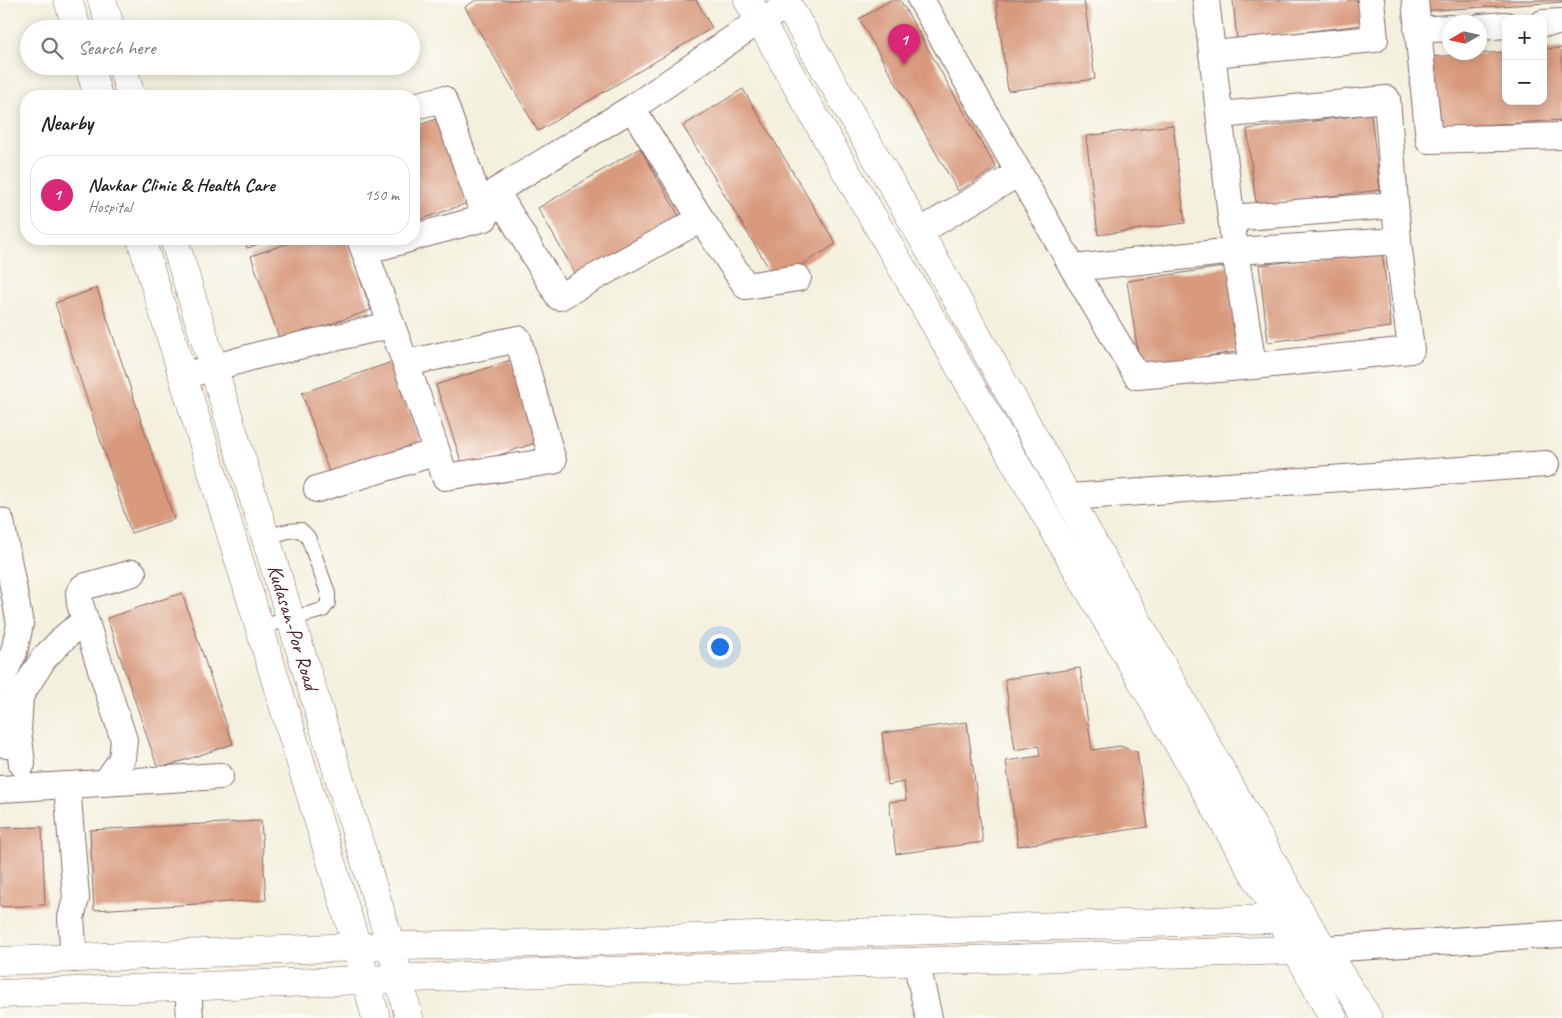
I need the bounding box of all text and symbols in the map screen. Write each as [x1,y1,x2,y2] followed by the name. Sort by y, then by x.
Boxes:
[1442,15,1487,60] north arrow
[1502,15,1547,105] map controls
[1502,15,1547,60] button: +
[20,20,420,75] search box
[888,24,920,65] pin: 1
[38,34,66,62] icon: search
[78,36,155,60] text: Search here
[1502,60,1547,105] button: −
[40,110,93,136] text: Nearby
[88,173,275,197] text: Navkar Clinic & Health Care
[53,185,61,205] text: 1
[365,185,399,205] text: 150 m
[88,197,132,217] text: Hospital
[262,561,326,697] street label: Kudasan-Por Road
[707,634,733,660] your location

